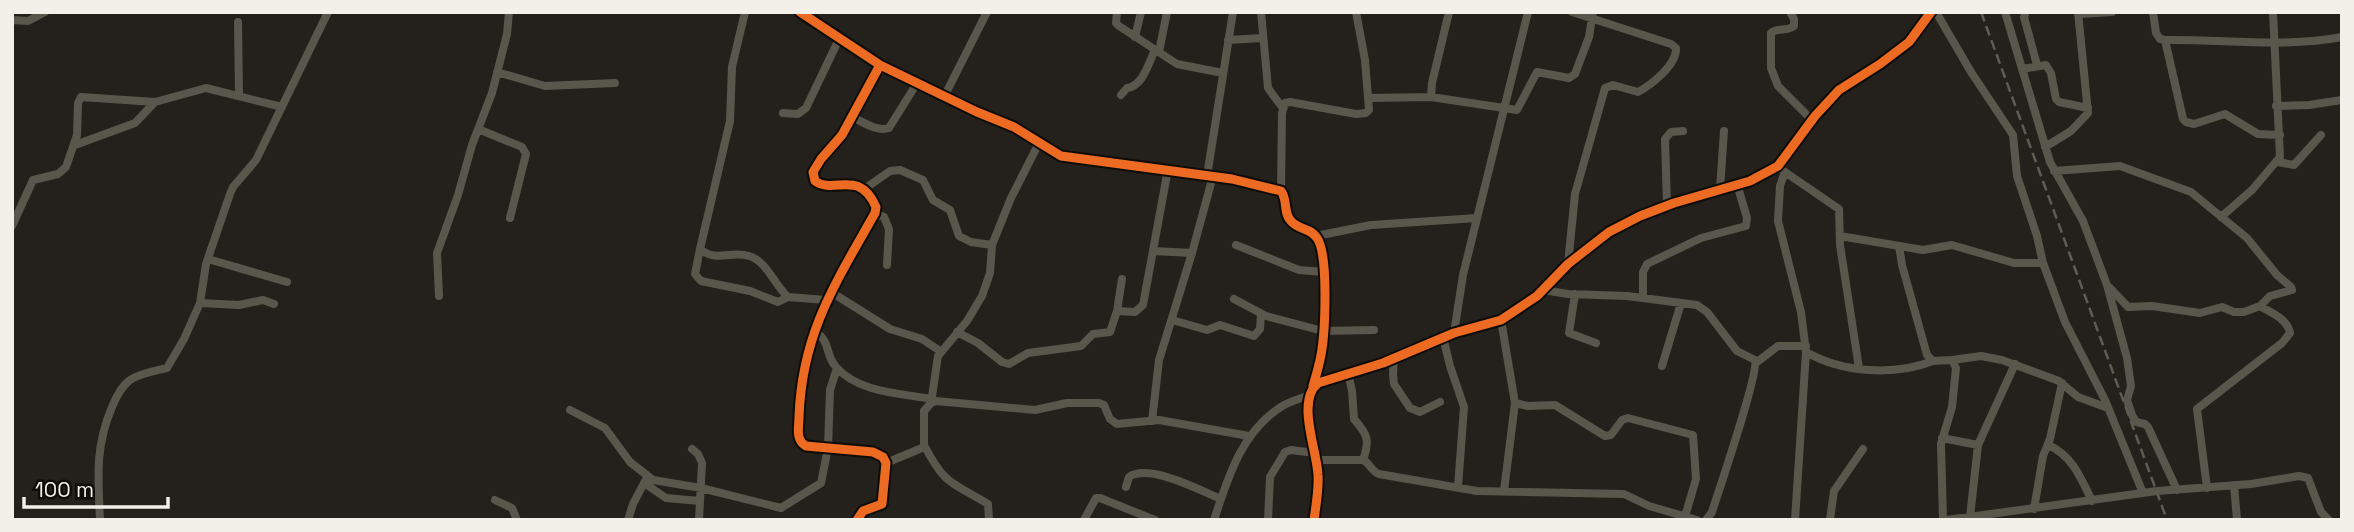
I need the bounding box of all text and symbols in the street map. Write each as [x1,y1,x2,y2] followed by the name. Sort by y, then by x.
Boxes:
[24,466,168,510] scale bar
[35,476,94,503] text: 100 m

